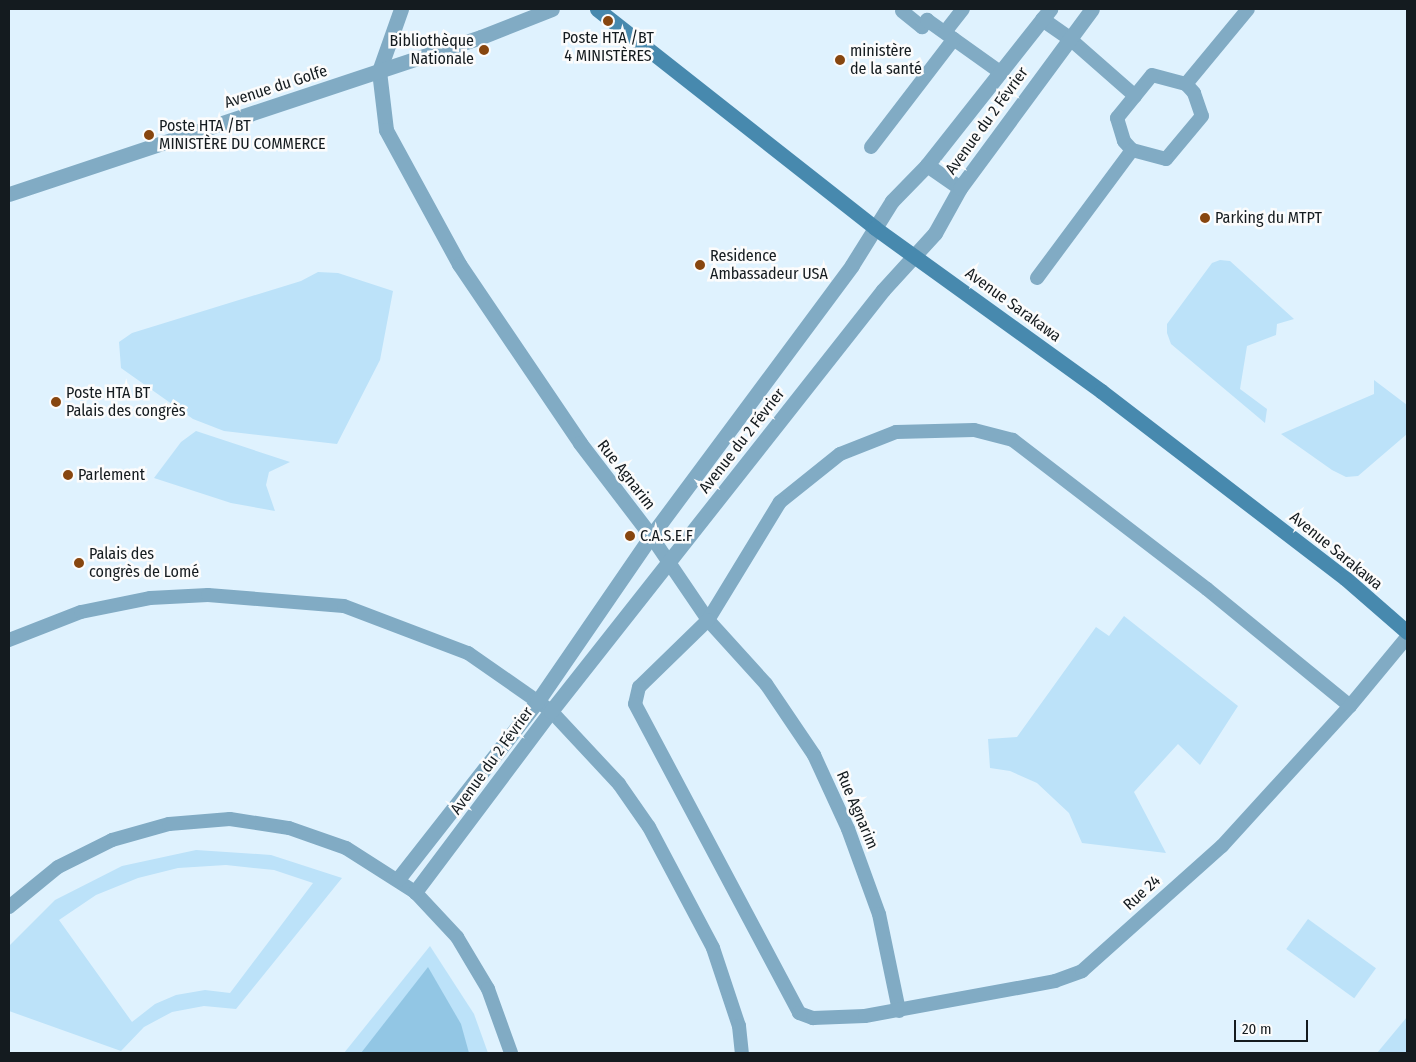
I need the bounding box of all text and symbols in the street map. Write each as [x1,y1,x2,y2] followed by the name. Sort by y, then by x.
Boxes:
[602,15,614,27] marker: Poste HTA /BT 4 MINISTÈRES
[562,28,654,66] place label: Poste HTA /BT 4 MINISTÈRES
[390,31,474,69] place label: Bibliothèque Nationale
[850,41,922,79] place label: ministère de la santé
[478,44,490,56] marker: Bibliothèque Nationale
[834,54,846,66] marker: ministère de la santé
[222,61,330,113] street label: Avenue du Golfe
[942,64,1032,178] street label: Avenue du 2 Février
[159,116,326,154] place label: Poste HTA /BT MINISTÈRE DU COMMERCE
[143,129,155,141] marker: Poste HTA /BT MINISTÈRE DU COMMERCE
[1215,208,1322,228] place label: Parking du MTPT
[1199,212,1211,224] marker: Parking du MTPT
[710,246,828,284] place label: Residence Ambassadeur USA
[694,259,706,271] marker: Residence Ambassadeur USA
[961,264,1065,346] street label: Avenue Sarakawa
[66,383,186,421] place label: Poste HTA BT Palais des congrès
[695,385,789,497] street label: Avenue du 2 Février
[50,396,62,408] marker: Poste HTA BT Palais des congrès
[593,436,659,514] street label: Rue Agnarim
[78,465,145,485] place label: Parlement
[62,469,74,481] marker: Parlement
[1286,508,1386,594] street label: Avenue Sarakawa
[640,526,693,546] place label: C.A.S.E.F
[624,530,636,542] marker: C.A.S.E.F
[89,544,199,582] place label: Palais des congrès de Lomé
[73,557,85,569] marker: Palais des congrès de Lomé
[447,704,537,818] street label: Avenue du 2 Février
[832,768,882,852] street label: Rue Agnarim
[1120,871,1164,915] street label: Rue 24
[1236,1010,1310,1042] scale bar
[1242,1020,1272,1038] text: 20 m

